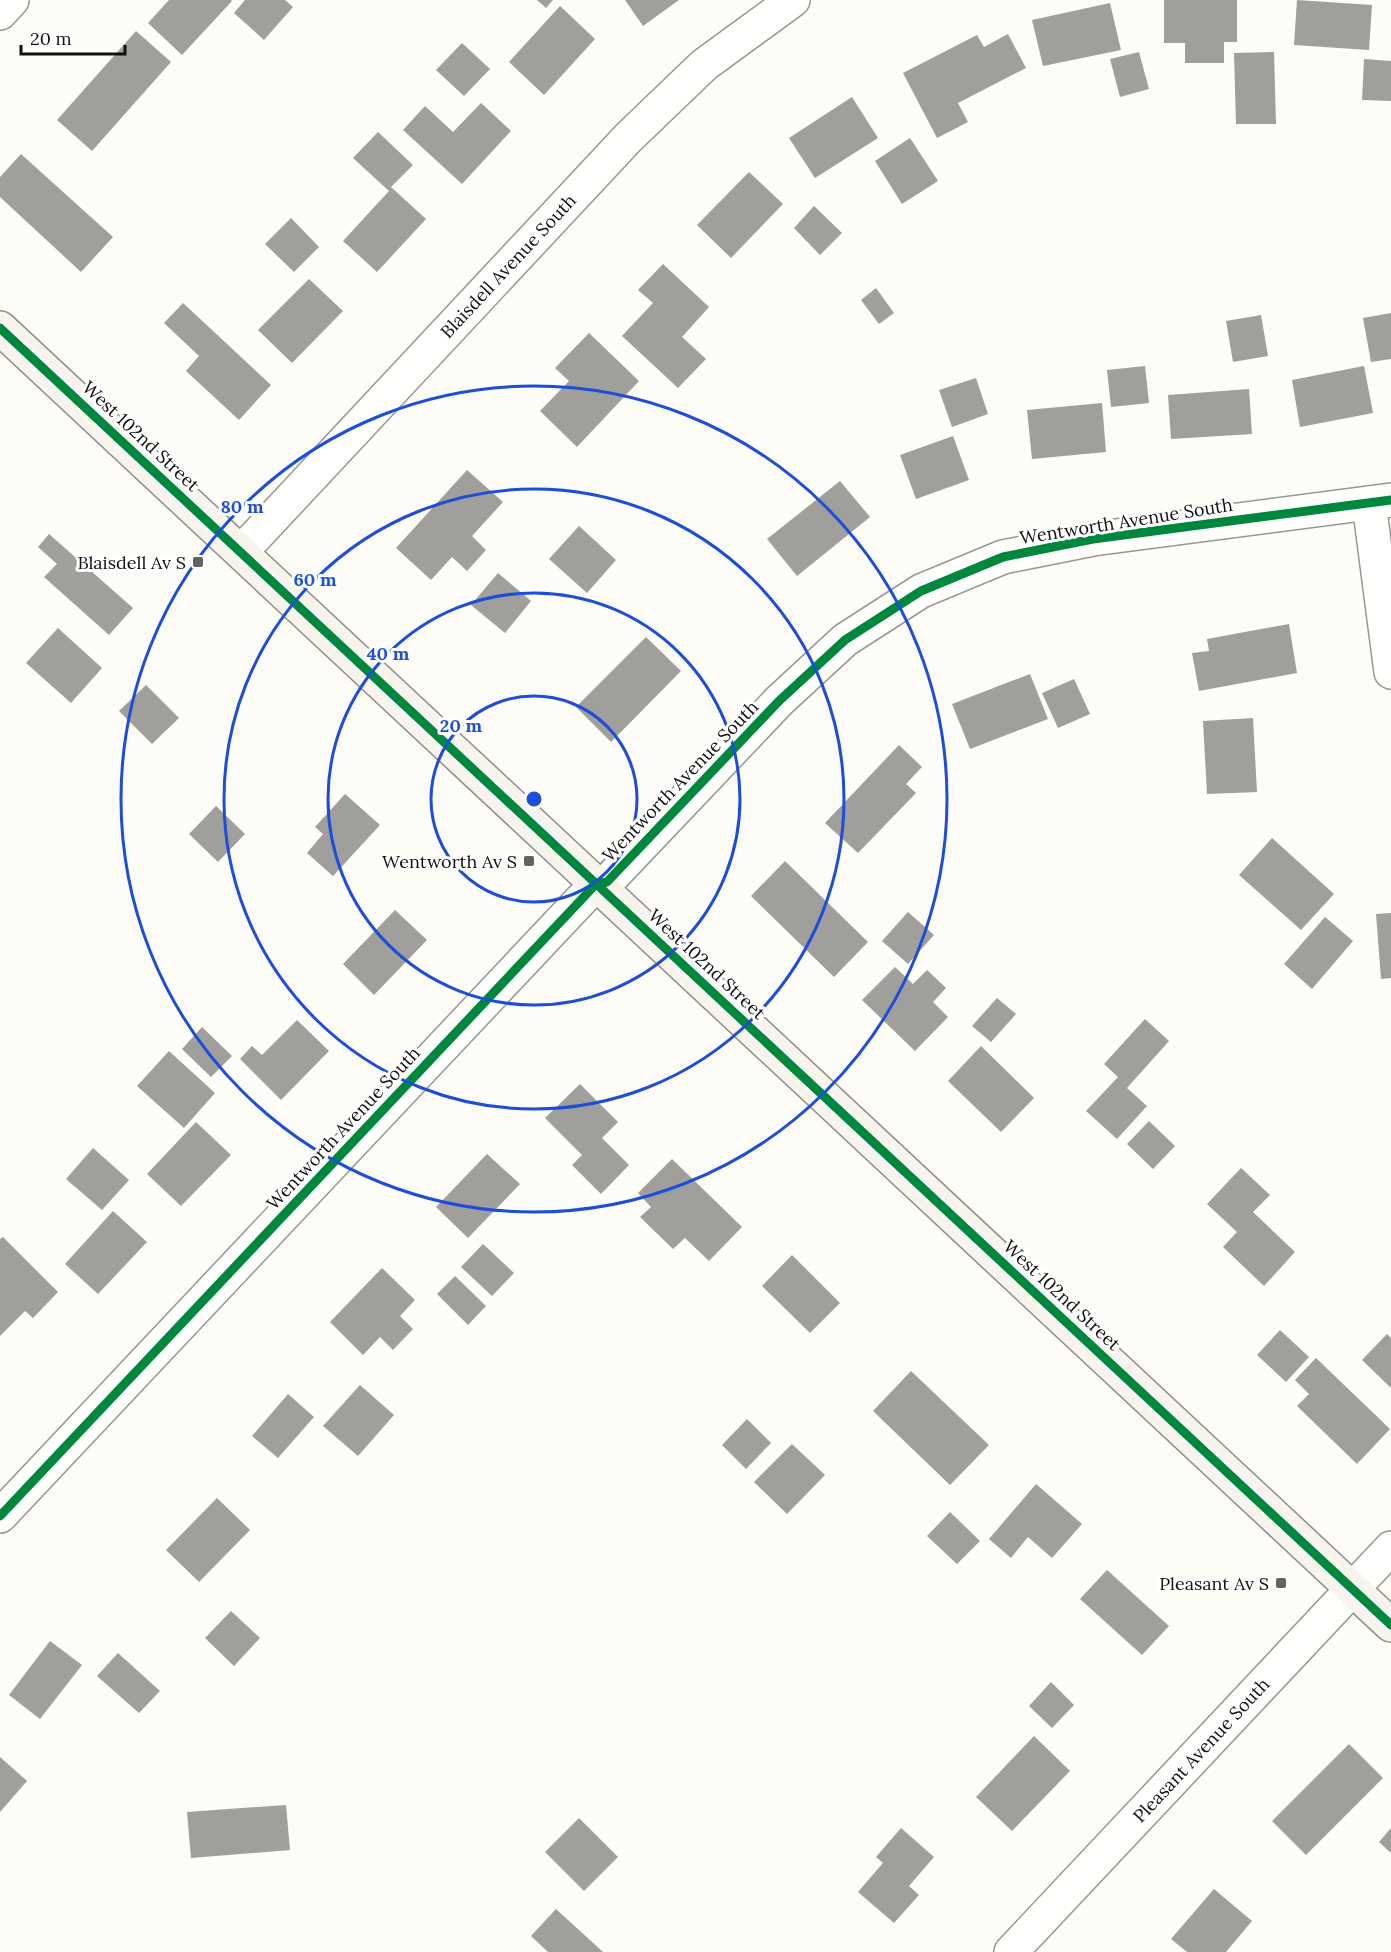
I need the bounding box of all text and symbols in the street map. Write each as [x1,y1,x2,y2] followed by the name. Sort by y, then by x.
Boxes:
[21,18,124,56] scale bar
[30,27,72,50] text: 20 m
[435,189,581,343] street label: Blaisdell Avenue South
[78,376,204,496] street label: West 102nd Street
[1018,493,1234,549] street label: Wentworth Avenue South
[220,495,264,518] text: 80 m
[77,551,186,574] place label: Blaisdell Av S
[191,555,205,569] marker: Blaisdell Av S
[293,568,337,591] text: 60 m
[367,642,410,665] text: 40 m
[597,695,763,866] street label: Wentworth Avenue South
[440,714,483,737] text: 20 m
[524,789,544,809] centre of rings
[382,850,517,873] place label: Wentworth Av S
[522,854,536,868] marker: Wentworth Av S
[644,904,770,1024] street label: West 102nd Street
[261,1041,425,1215] street label: Wentworth Avenue South
[999,1235,1125,1355] street label: West 102nd Street
[1159,1572,1269,1595] place label: Pleasant Av S
[1274,1576,1288,1590] marker: Pleasant Av S
[1128,1673,1274,1827] street label: Pleasant Avenue South

